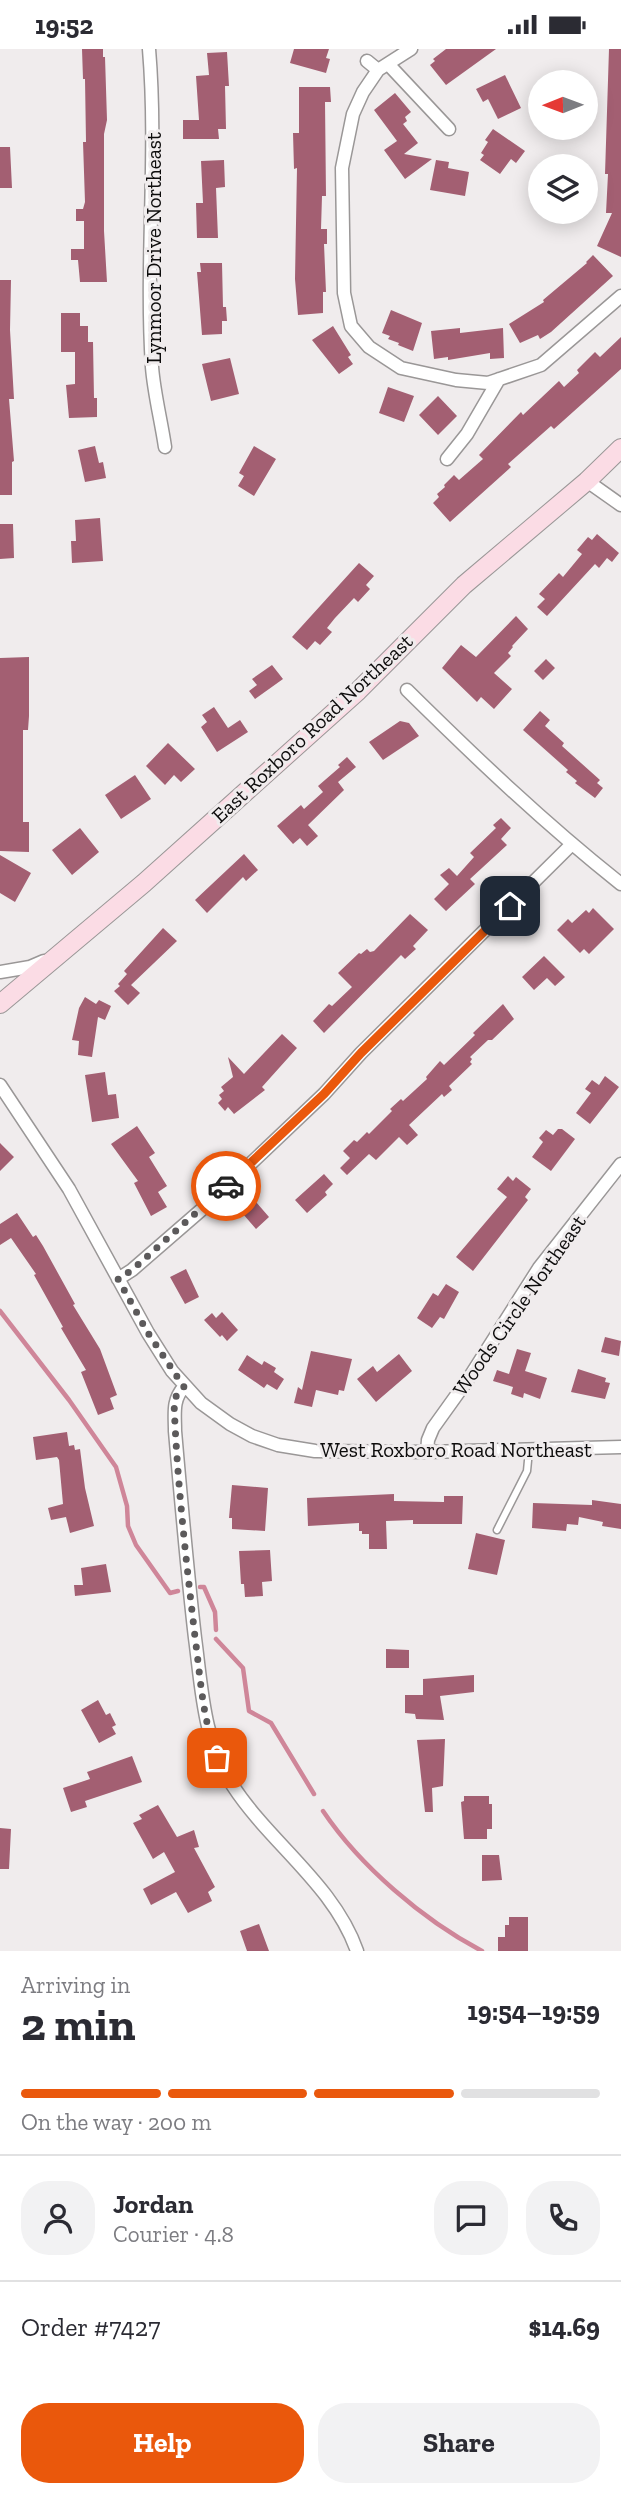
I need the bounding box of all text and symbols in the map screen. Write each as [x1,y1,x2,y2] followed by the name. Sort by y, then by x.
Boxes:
[35,9,93,41] text: 19:52
[528,70,598,140] north arrow
[528,70,598,224] map controls
[141,132,166,364] street label: Lynmoor Drive Northeast
[528,154,598,224] button: layers
[206,628,418,828] street label: East Roxboro Road Northeast
[480,876,540,936] pin
[491,887,529,925] icon: home
[191,1151,261,1221] courier
[207,1167,245,1205] icon: car
[447,1210,591,1400] street label: Woods Circle Northeast
[320,1437,592,1462] street label: West Roxboro Road Northeast
[187,1728,247,1788] pin
[198,1739,236,1777] icon: bag
[21,1971,130,1999] text: Arriving in
[467,1995,600,2027] text: 19:54–19:59
[21,1997,136,2052] text: 2 min
[21,2108,211,2136] text: On the way · 200 m
[21,2181,95,2255] button: person
[434,2181,508,2255] button: chat
[526,2181,600,2255] button: phone
[113,2188,193,2220] text: Jordan
[113,2220,234,2248] text: Courier · 4.8
[21,2311,160,2343] text: Order #7427
[528,2311,600,2343] text: $14.69
[21,2403,304,2483] button: Help
[318,2403,600,2483] button: Share

